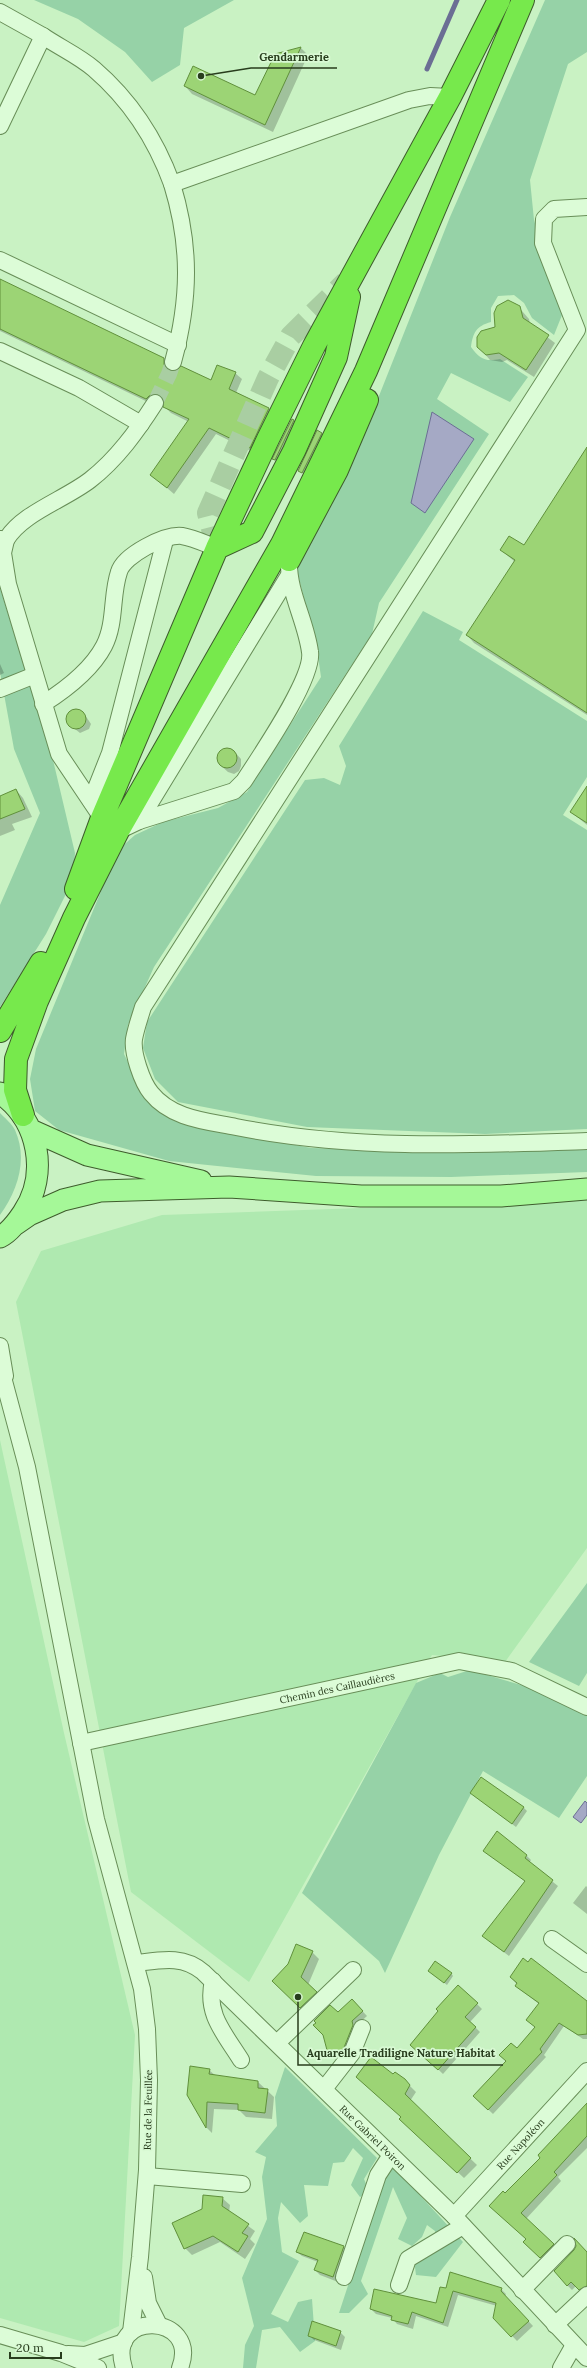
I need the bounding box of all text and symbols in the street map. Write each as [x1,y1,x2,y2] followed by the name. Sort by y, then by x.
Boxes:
[251,45,337,68] callout: Gendarmerie
[259,50,329,64] text: Gendarmerie
[278,1669,396,1706] street label: Chemin des Caillaudières
[298,2042,503,2065] callout: Aquarelle Tradiligne Nature Habitat
[307,2046,496,2060] text: Aquarelle Tradiligne Nature Habitat
[141,2069,155,2150] street label: Rue de la Feuillée
[337,2102,409,2172] street label: Rue Gabriel Poiron
[493,2115,547,2172] street label: Rue Napoléon
[10,2334,61,2360] scale bar
[16,2340,44,2355] text: 20 m

